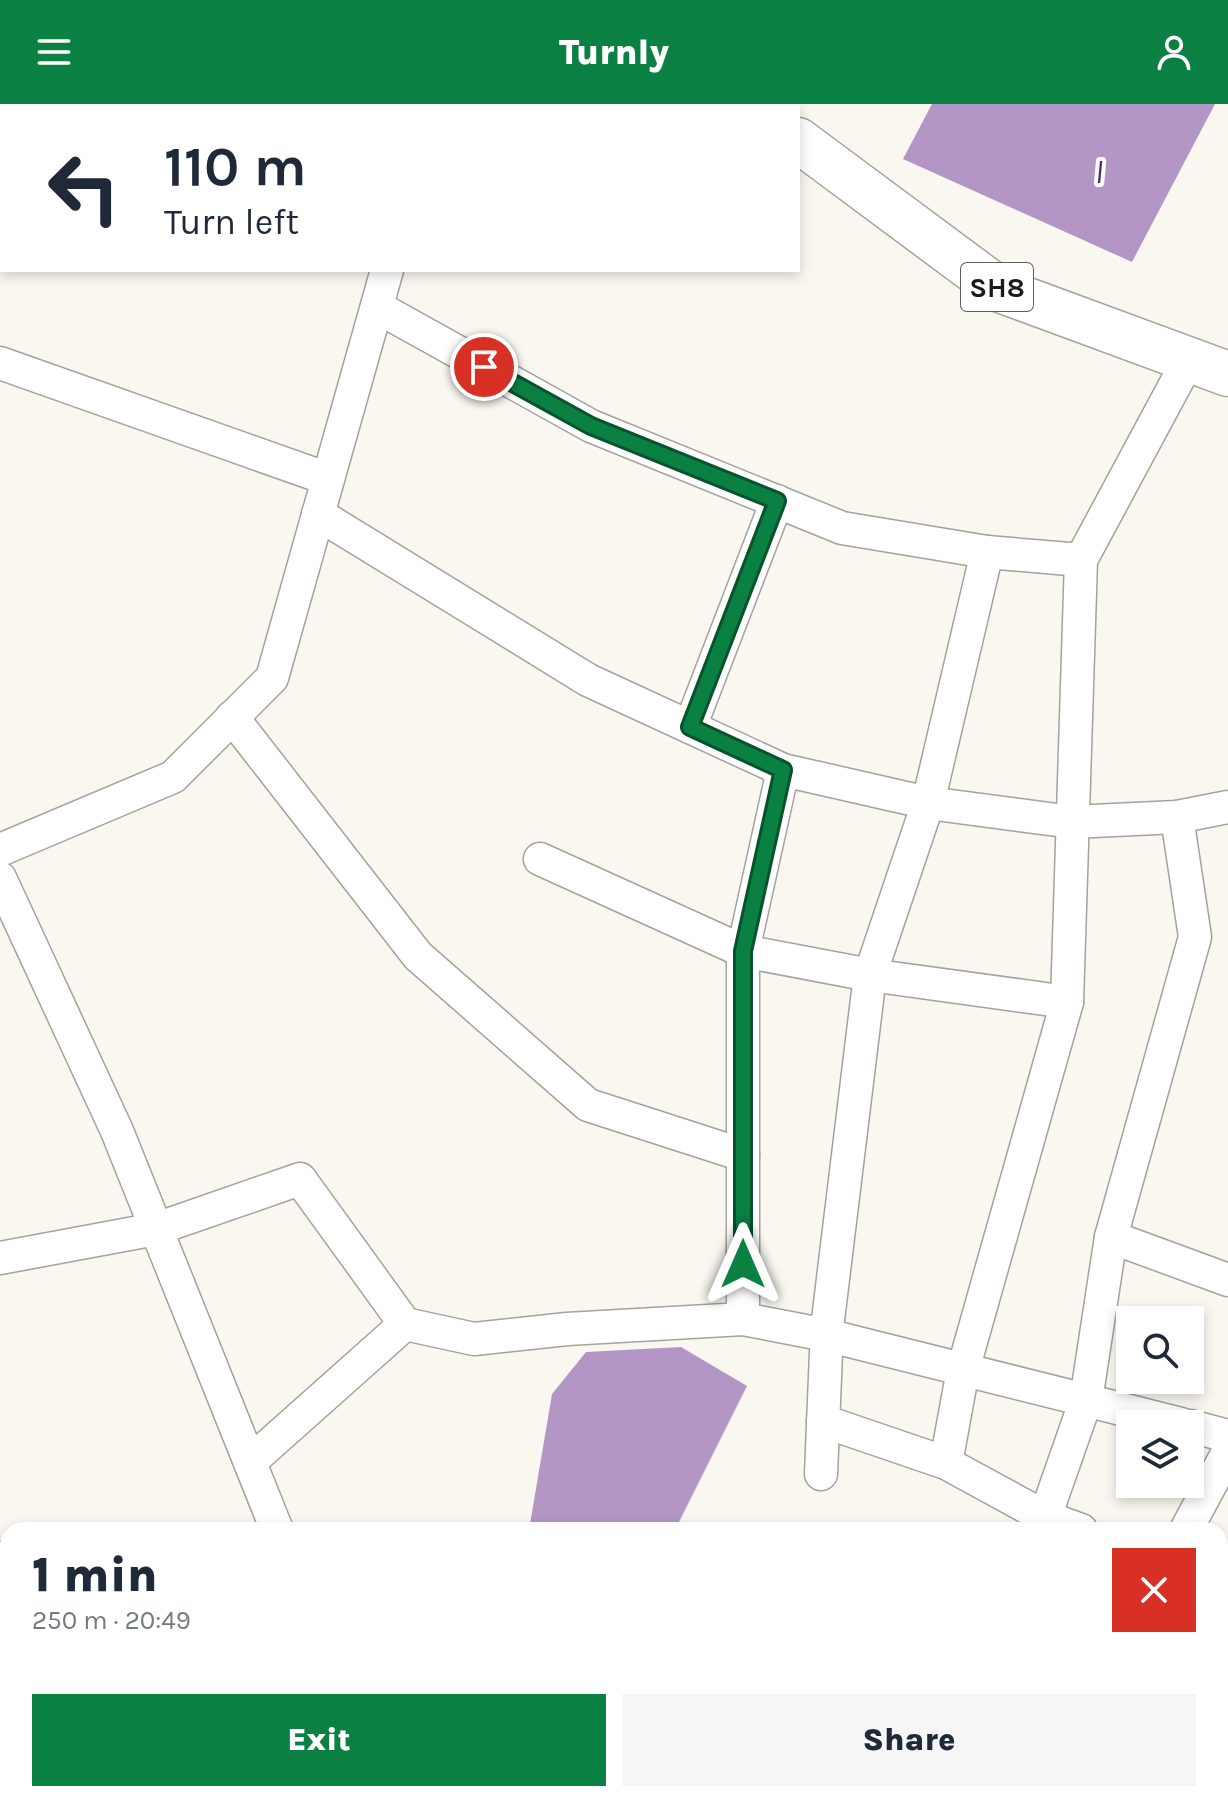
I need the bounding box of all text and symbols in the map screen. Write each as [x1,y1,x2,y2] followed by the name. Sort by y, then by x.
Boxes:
[32,30,76,74] icon: menu
[1152,30,1196,74] icon: person
[559,31,669,73] text: Turnly
[164,134,307,199] text: 110 m
[32,136,136,240] icon: left
[1095,154,1103,191] water label: l
[164,201,299,243] text: Turn left
[961,263,1033,311] road number: SH8
[450,333,518,401] pin
[462,345,506,389] icon: arrive
[701,1222,785,1306] position arrow
[1116,1306,1204,1498] map controls
[1116,1306,1204,1394] button: search
[1116,1410,1204,1498] button: layers
[32,1547,158,1603] text: 1 min
[1112,1548,1196,1632] button: close
[32,1605,191,1636] text: 250 m · 20:49
[32,1694,606,1786] button: Exit
[622,1694,1196,1786] button: Share

